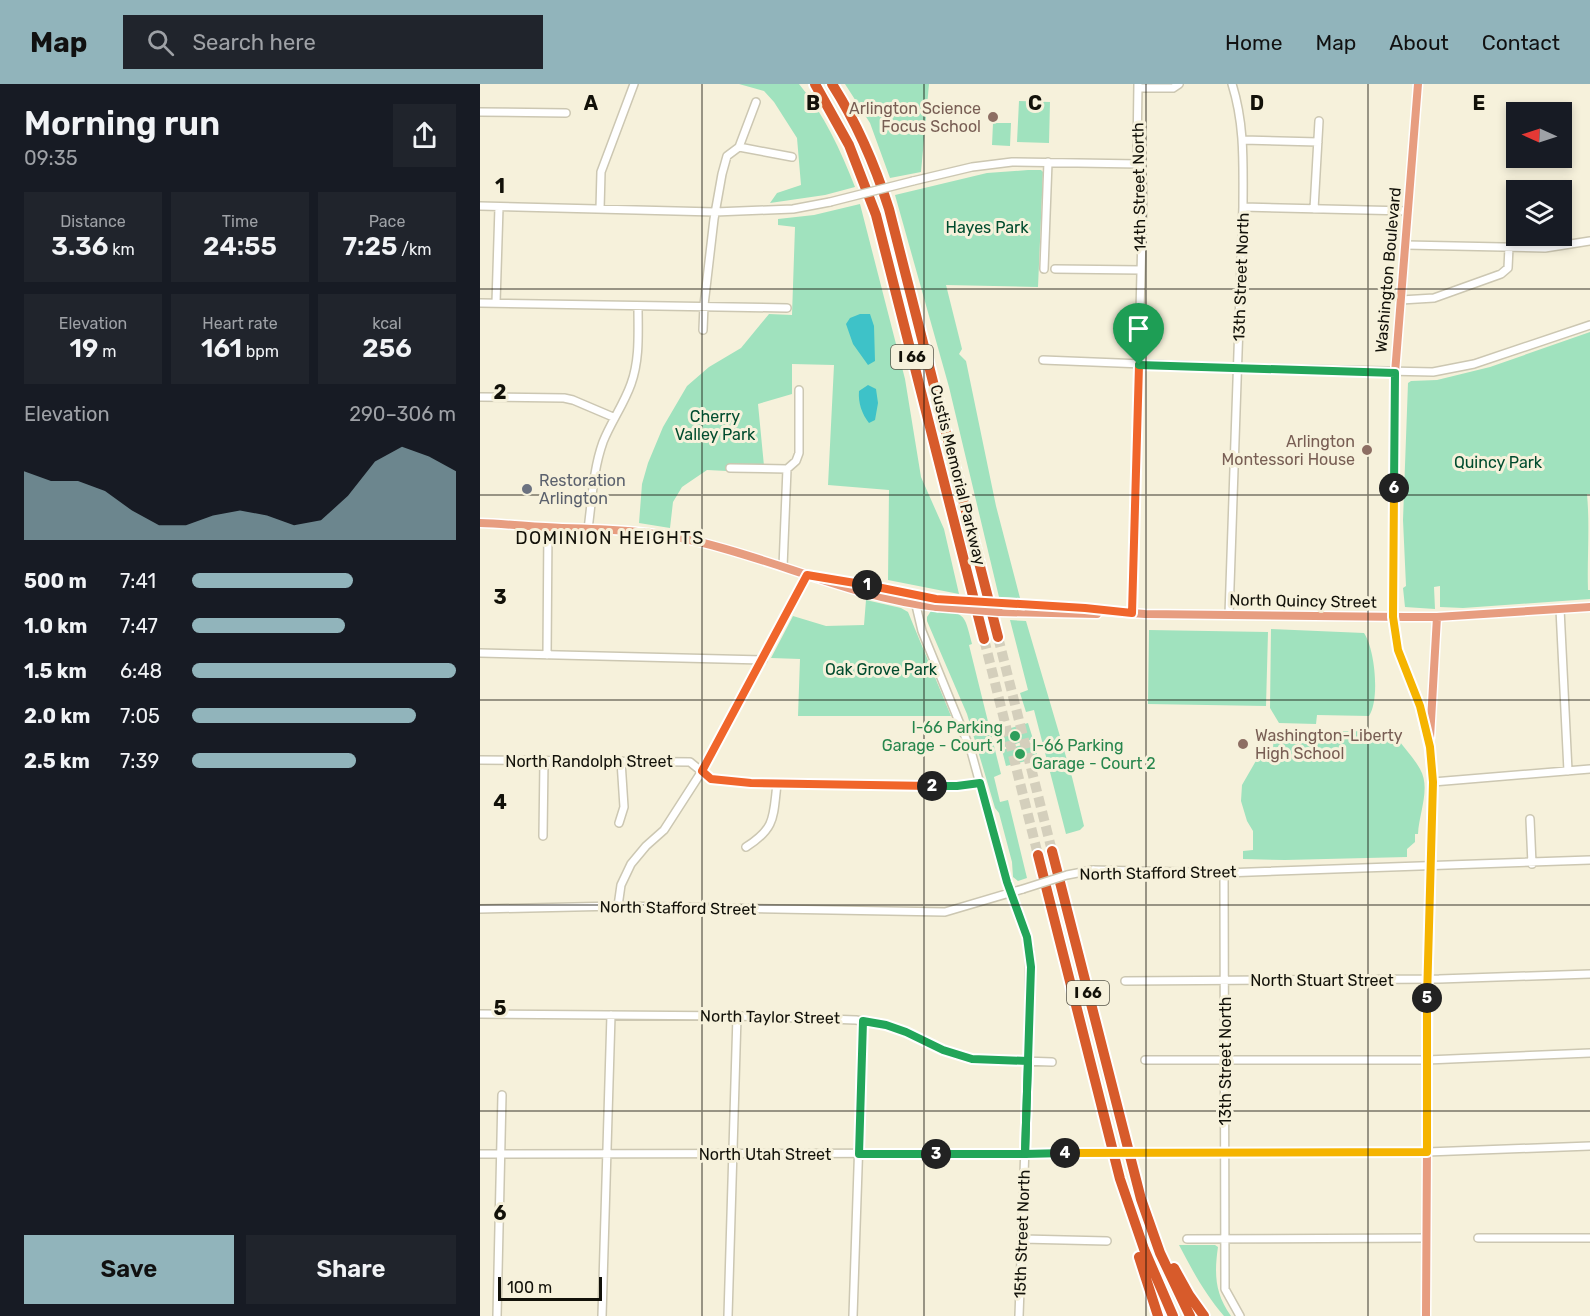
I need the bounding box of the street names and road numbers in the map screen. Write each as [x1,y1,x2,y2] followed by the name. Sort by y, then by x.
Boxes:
[1128,122,1150,252] street label: 14th Street North
[1371,186,1405,354] street label: Washington Boulevard
[1229,212,1253,342] street label: 13th Street North
[891,345,933,369] road number: I 66
[926,383,990,568] street label: Custis Memorial Parkway
[1229,590,1377,612] street label: North Quincy Street
[505,752,673,771] street label: North Randolph Street
[1079,862,1237,884] street label: North Stafford Street
[599,897,757,919] street label: North Stafford Street
[1250,971,1394,990] street label: North Stuart Street
[1067,981,1109,1005] road number: I 66
[1216,997,1235,1125] street label: 13th Street North
[700,1006,840,1028] street label: North Taylor Street
[699,1145,831,1164] street label: North Utah Street
[1010,1169,1034,1299] street label: 15th Street North

